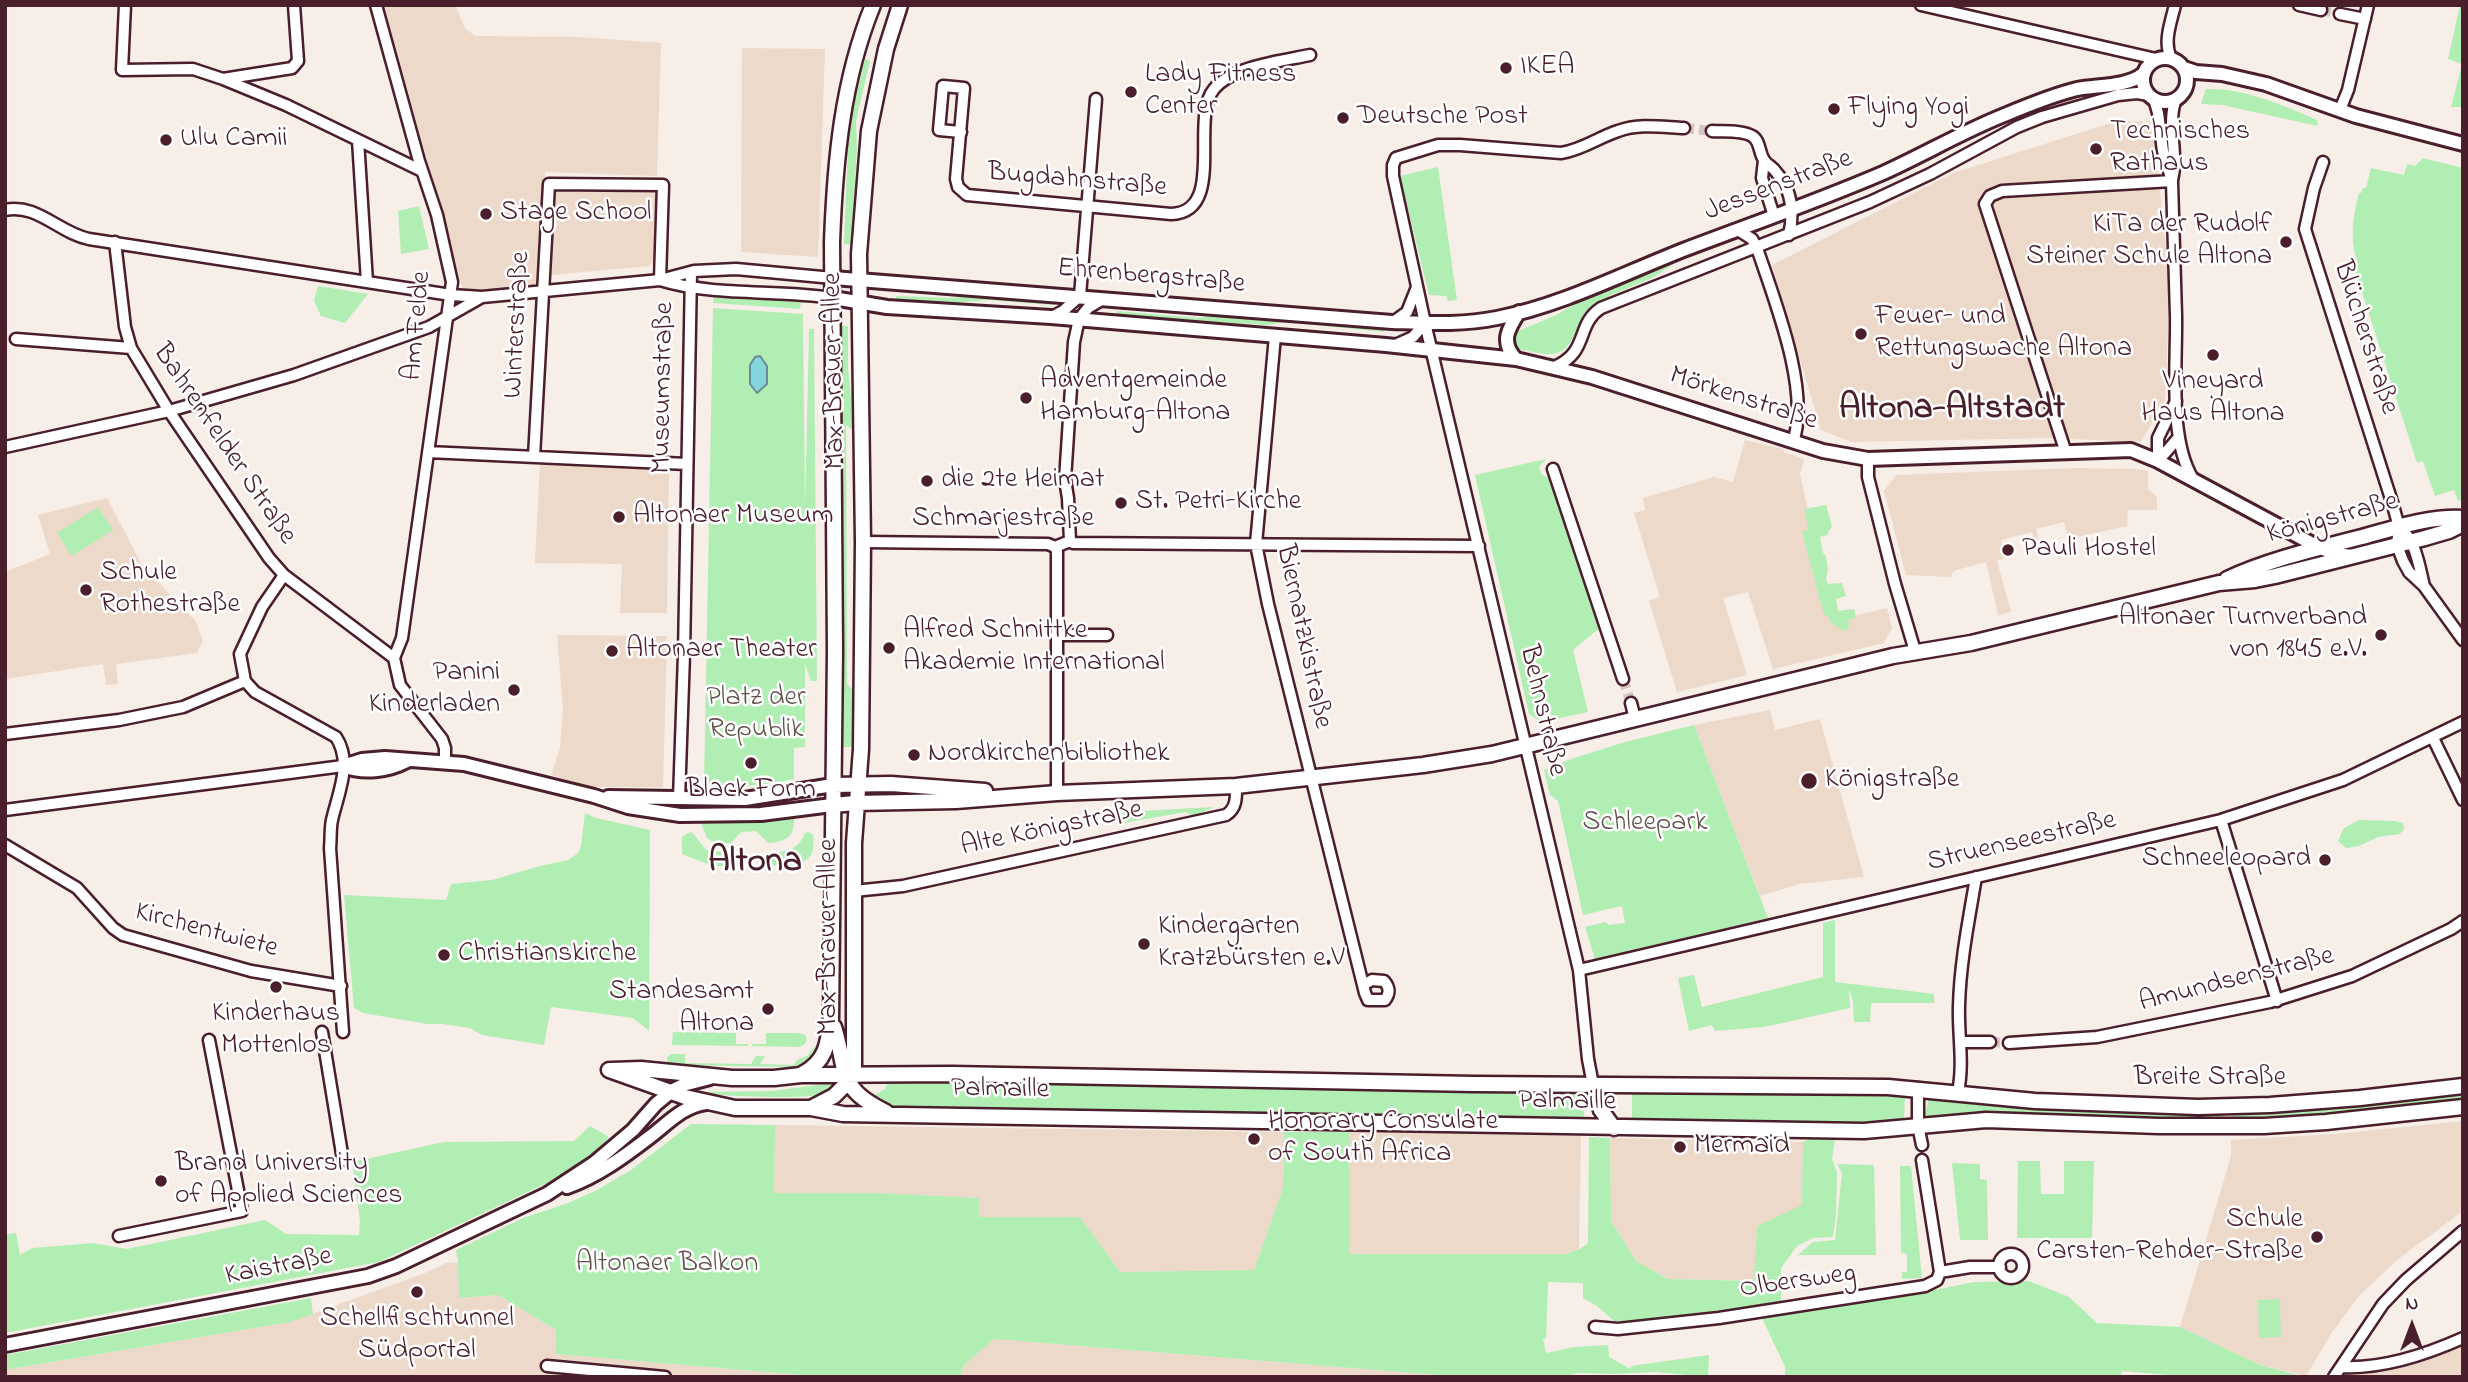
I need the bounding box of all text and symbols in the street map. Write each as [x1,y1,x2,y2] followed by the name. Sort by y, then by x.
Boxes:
[1520,51,1574,85] place label: IKEA
[1145,59,1296,125] place label: Lady Fitness Center
[1498,60,1514,76] marker: IKEA
[1123,84,1139,100] marker: Lady Fitness Center
[1848,92,1969,126] place label: Flying Yogi
[1357,101,1528,135] place label: Deutsche Post
[1826,101,1842,117] marker: Flying Yogi
[1335,110,1351,126] marker: Deutsche Post
[2110,116,2250,182] place label: Technisches Rathaus
[180,123,288,157] place label: Ulu Camii
[158,132,174,148] marker: Ulu Camii
[2088,141,2104,157] marker: Technisches Rathaus
[1700,143,1858,231] street label: Jessenstraße
[986,157,1168,207] street label: Bugdahnstraße
[500,197,651,231] place label: Stage School
[478,206,494,222] marker: Stage School
[2026,209,2272,275] place label: KiTa der Rudolf Steiner Schule Altona
[2278,234,2294,250] marker: KiTa der Rudolf Steiner Schule Altona
[498,251,540,399] street label: Winterstraße
[1056,253,1246,303] street label: Ehrenbergstraße
[2323,257,2405,419] street label: Blücherstraße
[397,270,441,382] street label: Am Felde
[817,272,855,470] street label: Max-Brauer-Allee
[1875,301,2132,367] place label: Feuer- und Rettungswache Altona
[647,302,683,474] street label: Museumstraße
[1853,326,1869,342] marker: Feuer- und Rettungswache Altona
[143,338,303,552] street label: Bahrenfelder Straße
[2205,347,2221,363] marker: Vineyard Haus Altona
[1665,360,1821,440] street label: Mörkenstraße
[1040,365,1230,431] place label: Adventgemeinde Hamburg-Altona
[2141,366,2285,432] place label: Vineyard Haus Altona
[1018,390,1034,406] marker: Adventgemeinde Hamburg-Altona
[1839,390,2065,432] district label: Altona-Altstadt
[941,464,1104,498] place label: die 2te Heimat
[919,473,935,489] marker: die 2te Heimat
[1135,486,1301,520] place label: St. Petri-Kirche
[2264,486,2402,554] street label: Königstraße
[1113,495,1129,511] marker: St. Petri-Kirche
[633,500,833,534] place label: Altonaer Museum
[912,503,1094,537] street label: Schmarjestraße
[611,509,627,525] marker: Altonaer Museum
[2022,533,2156,567] place label: Pauli Hostel
[1266,542,1338,732] street label: Biernatzkistraße
[2000,542,2016,558] marker: Pauli Hostel
[100,557,240,623] place label: Schule Rothestraße
[78,582,94,598] marker: Schule Rothestraße
[2119,602,2367,668] place label: Altonaer Turnverband von 1845 e.V.
[903,615,1165,681] place label: Alfred Schnittke Akademie International
[2373,627,2389,643] marker: Altonaer Turnverband von 1845 e.V.
[626,634,817,668] place label: Altonaer Theater
[881,640,897,656] marker: Alfred Schnittke Akademie International
[1510,642,1572,780] street label: Behnstraße
[604,643,620,659] marker: Altonaer Theater
[369,657,500,723] place label: Panini Kinderladen
[506,682,522,698] marker: Panini Kinderladen
[706,682,806,748] park label: Platz der Republik
[928,738,1170,772] place label: Nordkirchenbibliothek
[906,747,922,763] marker: Nordkirchenbibliothek
[743,755,759,771] marker: Black Form
[1825,764,1959,798] place label: Königstraße
[1799,771,1819,791] marker: Königstraße
[686,774,816,808] place label: Black Form
[958,794,1146,866] street label: Alte Königstraße
[1925,805,2119,881] street label: Struenseestraße
[1583,807,1707,841] park label: Schleepark
[813,838,847,1036] street label: Max-Brauer-Allee
[708,843,802,885] district label: Altona
[2142,843,2311,877] place label: Schneeleopard
[2317,852,2333,868] marker: Schneeleopard
[131,897,281,967] street label: Kirchentwiete
[1158,911,1344,977] place label: Kindergarten Kratzbürsten e.V
[1136,936,1152,952] marker: Kindergarten Kratzbürsten e.V
[458,938,637,972] place label: Christianskirche
[2136,941,2338,1021] street label: Amundsenstraße
[436,947,452,963] marker: Christianskirche
[609,976,754,1042] place label: Standesamt Altona
[268,979,284,995] marker: Kinderhaus Mottenlos
[212,998,340,1064] place label: Kinderhaus Mottenlos
[760,1001,776,1017] marker: Standesamt Altona
[2134,1062,2286,1096] street label: Breite Straße
[951,1073,1049,1109] street label: Palmaille
[1518,1085,1616,1121] street label: Palmaille
[1268,1106,1498,1172] place label: Honorary Consulate of South Africa
[1694,1130,1790,1164] place label: Mermaid
[1246,1131,1262,1147] marker: Honorary Consulate of South Africa
[1672,1139,1688,1155] marker: Mermaid
[175,1148,402,1214] place label: Brand University of Applied Sciences
[153,1173,169,1189] marker: Brand University of Applied Sciences
[2036,1204,2303,1270] place label: Schule Carsten-Rehder-Straße
[2309,1229,2325,1245] marker: Schule Carsten-Rehder-Straße
[223,1241,335,1295] street label: Kaistraße
[576,1248,758,1282] park label: Altonaer Balkon
[1738,1258,1858,1308] street label: Olbersweg
[409,1284,425,1300] marker: Schellfischtunnel Südportal
[2377,1291,2447,1361] north arrow
[2406,1291,2418,1318] text: N
[320,1303,514,1369] place label: Schellfischtunnel Südportal

